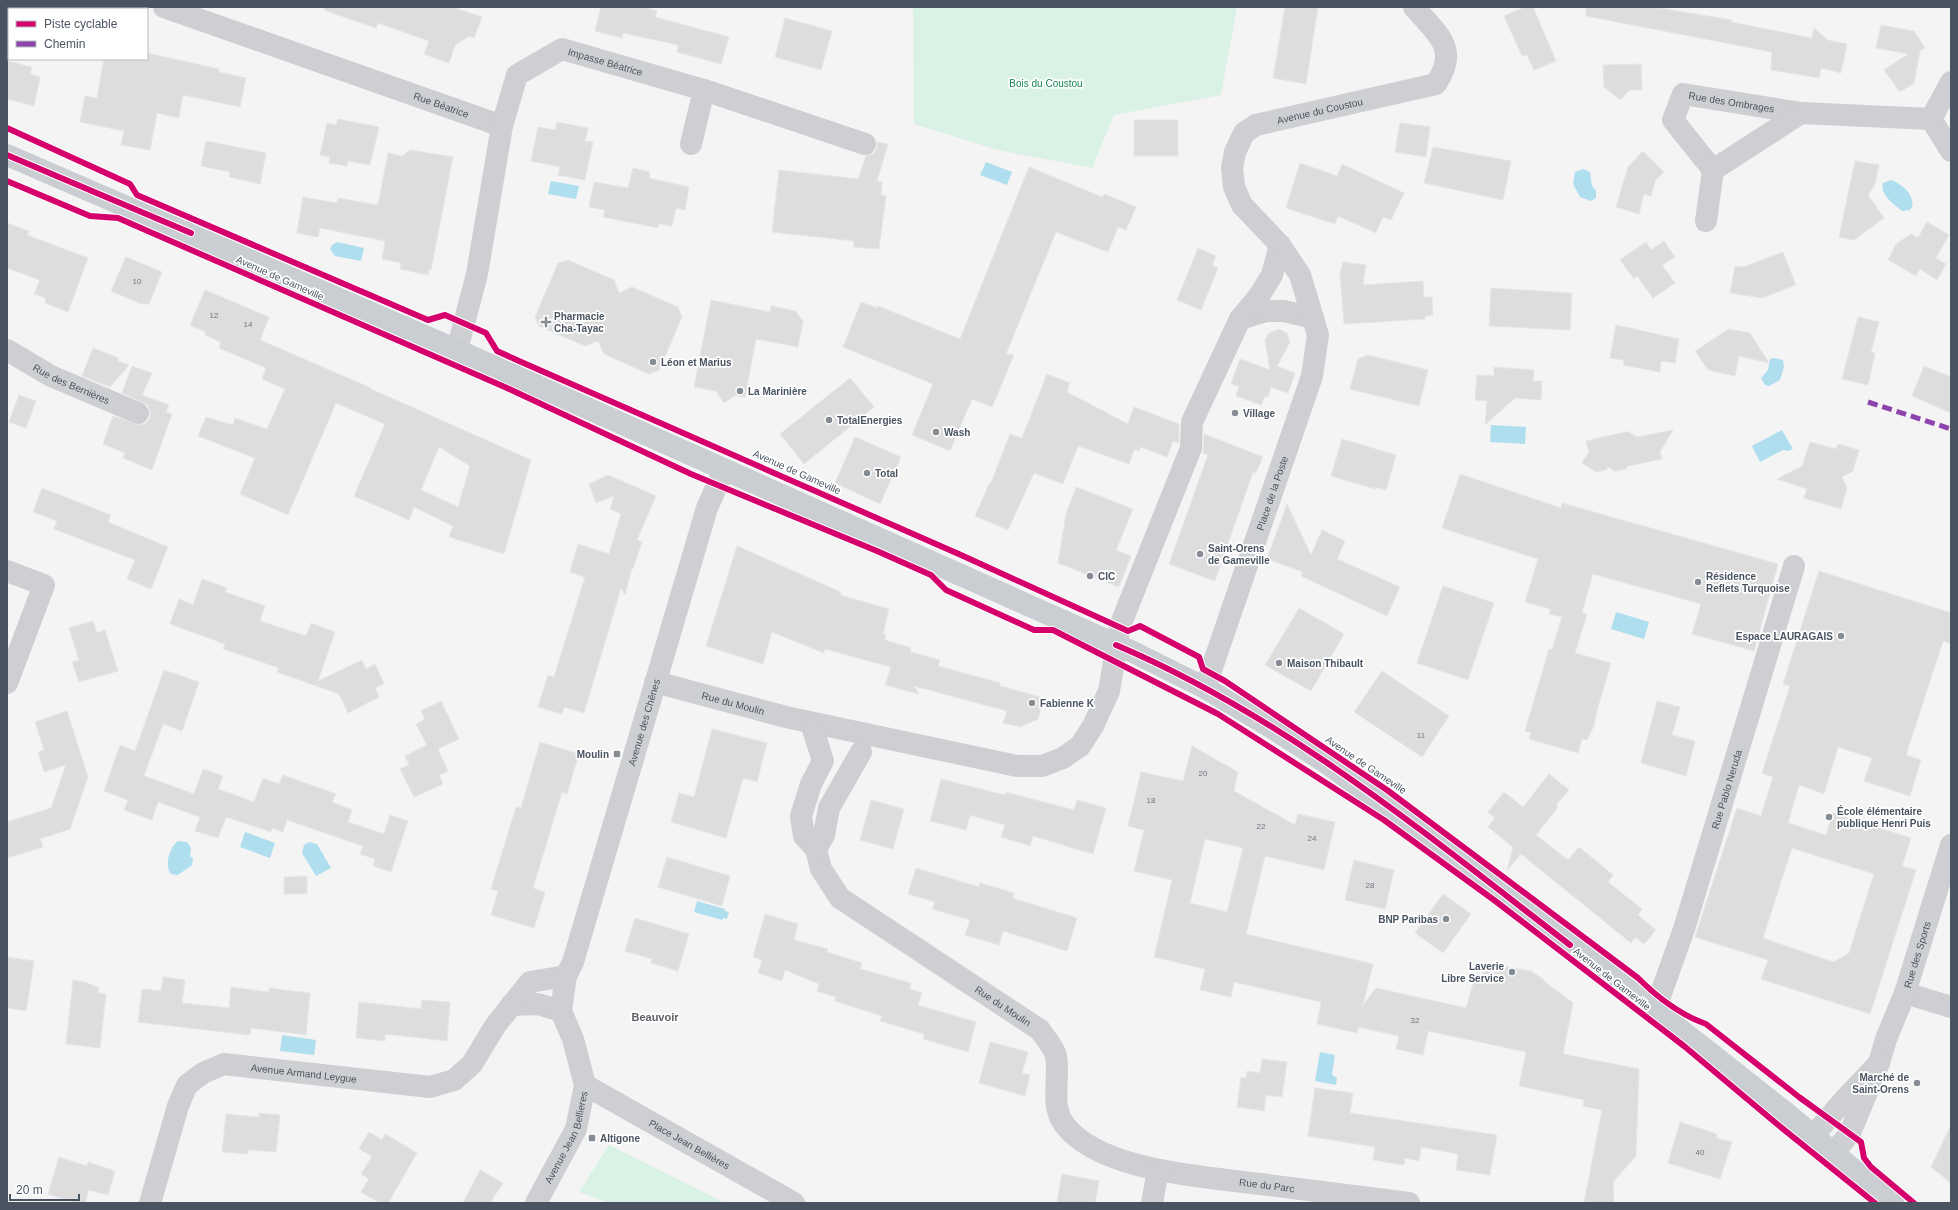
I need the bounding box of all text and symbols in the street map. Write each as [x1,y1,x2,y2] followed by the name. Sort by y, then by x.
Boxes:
[8,8,148,60] legend
[44,17,118,31] text: Piste cyclable
[44,37,85,51] text: Chemin
[567,46,644,78] street label: Impasse Béatrice
[1009,78,1083,89] park label: Bois du Coustou
[1688,89,1775,114] street label: Rue des Ombrages
[412,90,471,120] street label: Rue Béatrice
[1276,95,1364,126] street label: Avenue du Coustou
[234,254,326,302] street label: Avenue de Gameville
[133,277,142,286] house number: 10
[210,311,219,320] house number: 12
[554,311,605,334] place label: Pharmacie Cha-Tayac
[541,317,551,327] marker: Pharmacie Cha-Tayac
[244,320,253,329] house number: 14
[648,357,658,367] marker: Léon et Marius
[661,357,732,368] place label: Léon et Marius
[31,361,111,406] street label: Rue des Bernières
[735,386,745,396] marker: La Marinière
[748,386,807,397] place label: La Marinière
[1230,408,1240,418] marker: Village
[1243,408,1275,419] place label: Village
[824,415,834,425] marker: TotalEnergies
[837,415,903,426] place label: TotalEnergies
[931,427,941,437] marker: Wash
[944,427,970,438] place label: Wash
[751,448,843,496] street label: Avenue de Gameville
[1254,454,1290,532] street label: Place de la Poste
[862,468,872,478] marker: Total
[875,468,898,479] place label: Total
[1208,543,1270,566] place label: Saint-Orens de Gameville
[1195,549,1205,559] marker: Saint-Orens de Gameville
[1085,571,1095,581] marker: CIC
[1098,571,1115,582] place label: CIC
[1706,571,1790,594] place label: Résidence Reflets Turquoise
[1693,577,1703,587] marker: Résidence Reflets Turquoise
[1736,631,1833,642] place label: Espace LAURAGAIS
[1836,631,1846,641] marker: Espace LAURAGAIS
[1274,658,1284,668] marker: Maison Thibault
[1287,658,1364,669] place label: Maison Thibault
[626,678,662,767] street label: Avenue des Chênes
[701,689,766,717] street label: Rue du Moulin
[1027,698,1037,708] marker: Fabienne K
[1040,698,1095,709] place label: Fabienne K
[1417,731,1426,740] house number: 11
[1324,734,1409,796] street label: Avenue de Gameville
[1709,748,1744,830] street label: Rue Pablo Neruda
[577,749,609,760] place label: Moulin
[612,749,622,759] marker: Moulin
[1199,769,1208,778] house number: 20
[1147,796,1156,805] house number: 18
[1837,805,1931,829] place label: École élémentaire publique Henri Puis
[1824,812,1834,822] marker: École élémentaire publique Henri Puis
[1257,822,1266,831] house number: 22
[1308,834,1317,843] house number: 24
[1366,881,1375,890] house number: 28
[1378,914,1438,925] place label: BNP Paribas
[1441,914,1451,924] marker: BNP Paribas
[1901,920,1932,989] street label: Rue des Sports
[1571,945,1653,1013] street label: Avenue de Gameville
[1441,961,1504,984] place label: Laverie Libre Service
[1507,967,1517,977] marker: Laverie Libre Service
[973,983,1033,1028] street label: Rue du Moulin
[631,1011,679,1023] district label: Beauvoir
[1411,1016,1420,1025] house number: 32
[250,1062,358,1084] street label: Avenue Armand Leygue
[1852,1072,1909,1095] place label: Marché de Saint-Orens
[1912,1078,1922,1088] marker: Marché de Saint-Orens
[542,1090,589,1185] street label: Avenue Jean Bellieres
[647,1117,732,1171] street label: Place Jean Bellières
[587,1133,597,1143] marker: Altigone
[600,1133,640,1144] place label: Altigone
[1696,1148,1705,1157] house number: 40
[10,1176,79,1202] scale bar
[1239,1176,1295,1194] street label: Rue du Parc
[16,1183,43,1197] text: 20 m

